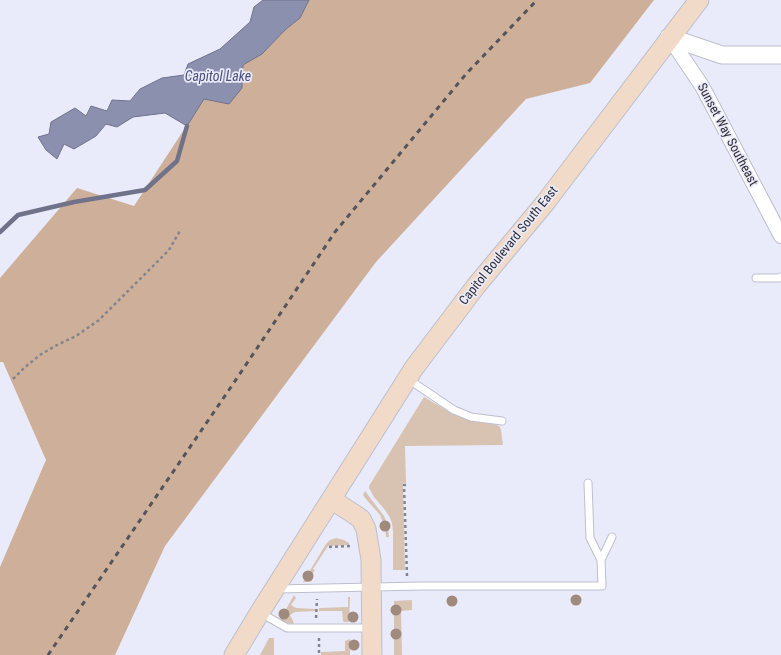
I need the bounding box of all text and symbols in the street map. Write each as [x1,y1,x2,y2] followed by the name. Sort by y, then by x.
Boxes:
[185,69,251,85] water label: Capitol Lake
[693,81,761,189] street label: Sunset Way Southeast
[456,184,562,308] street label: Capitol Boulevard South East

